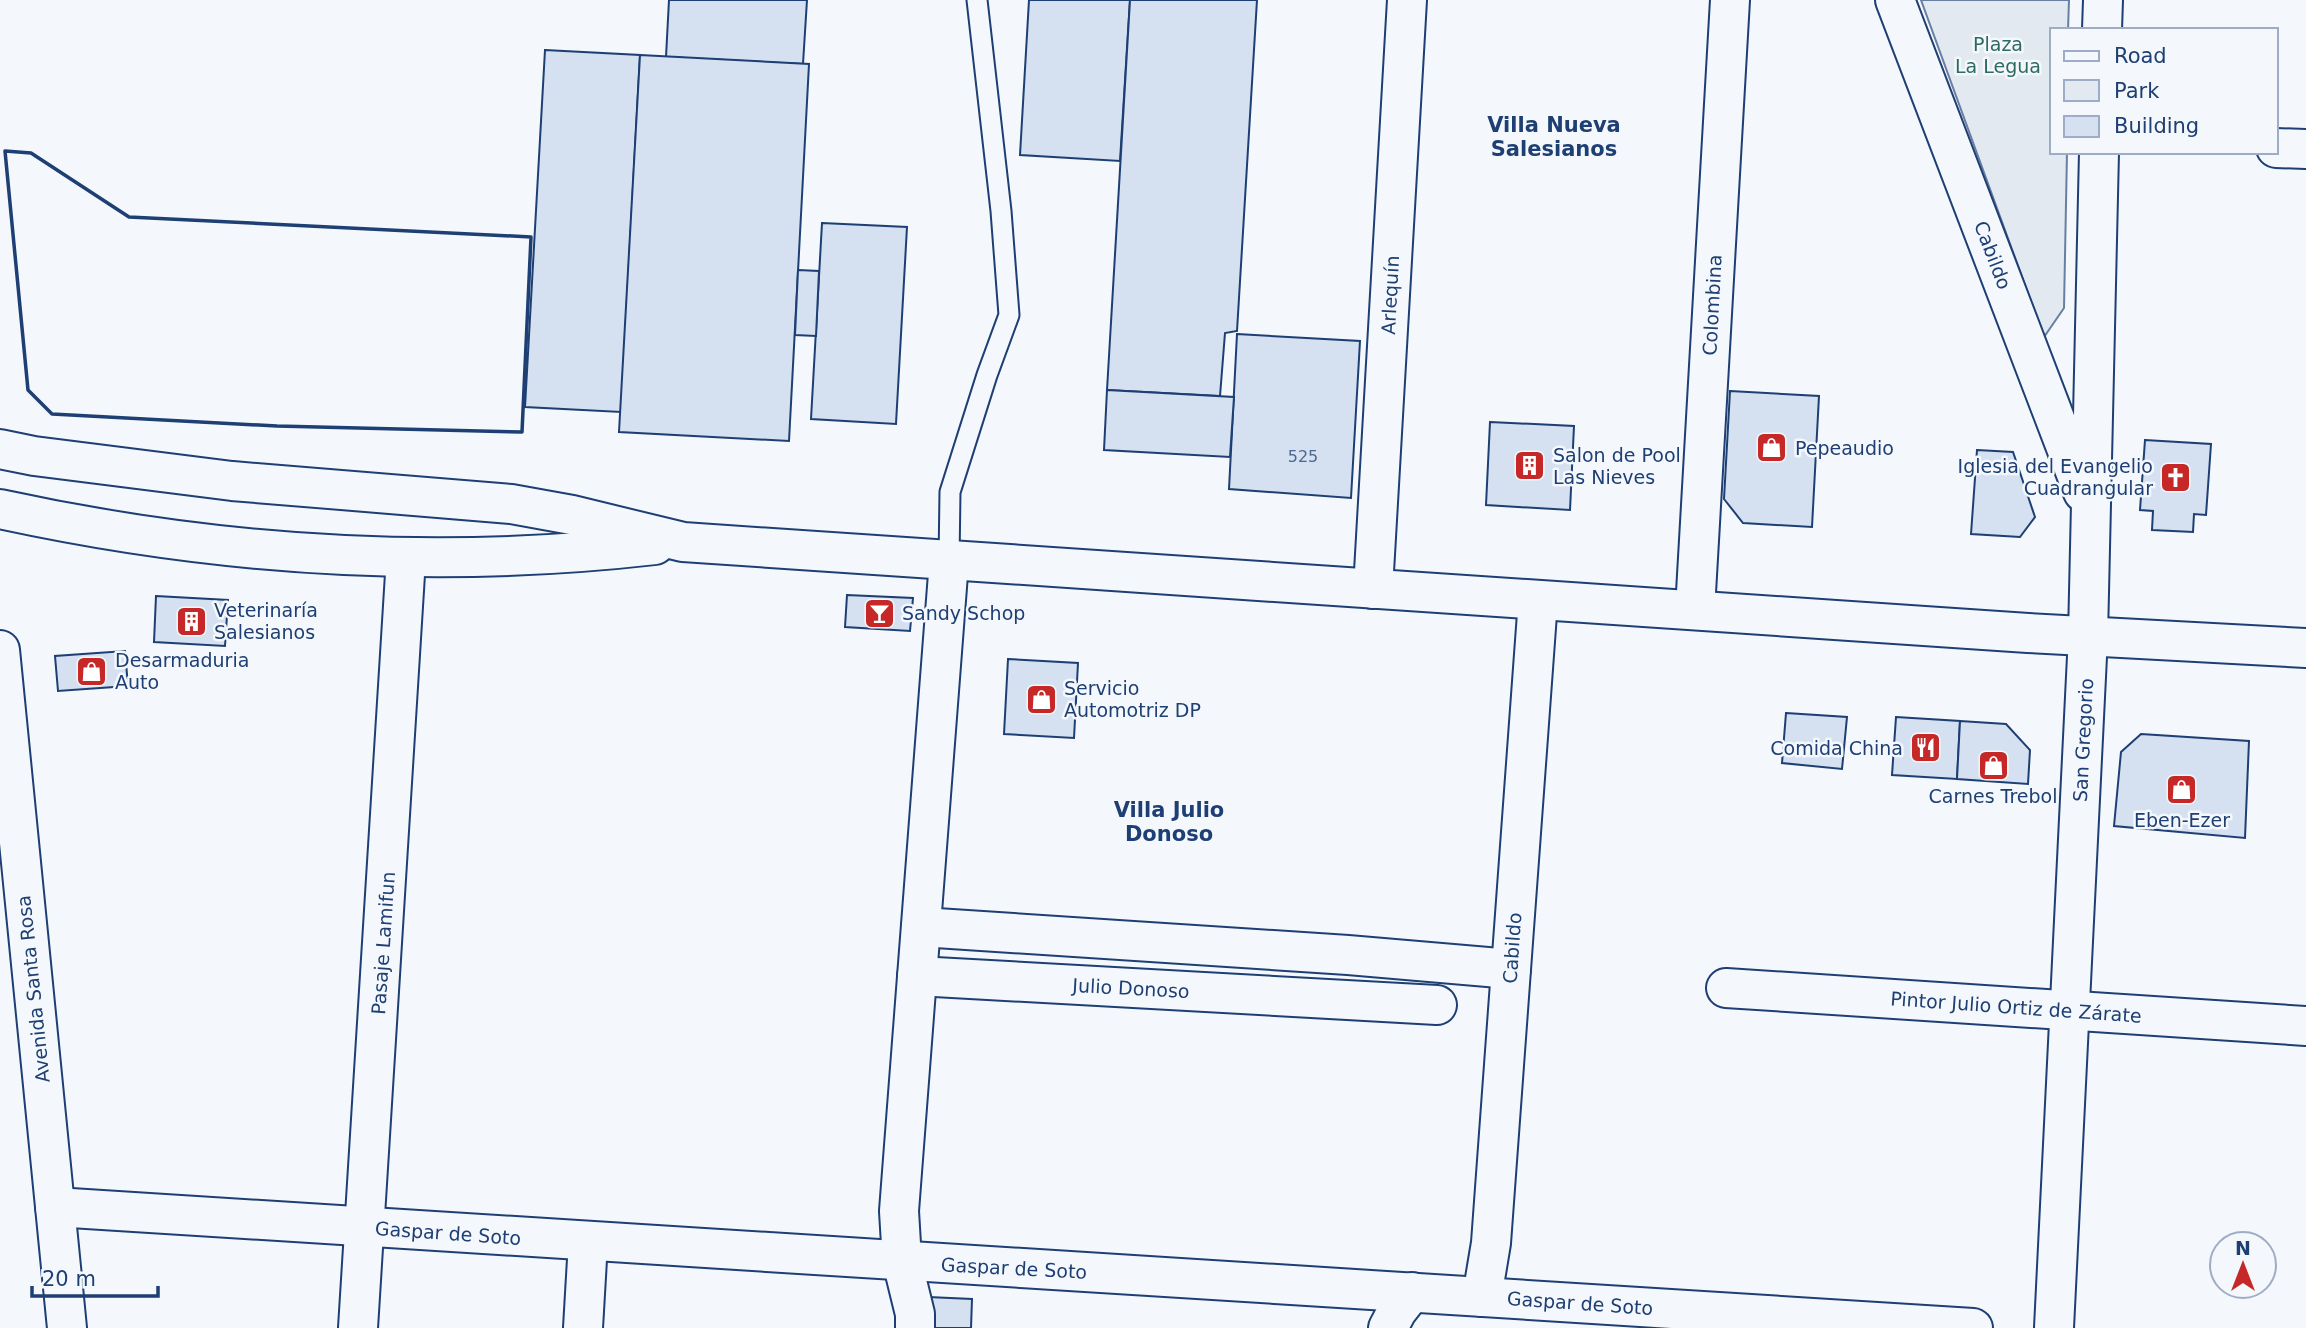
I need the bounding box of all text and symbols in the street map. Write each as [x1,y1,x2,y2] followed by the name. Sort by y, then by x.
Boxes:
[2050,28,2278,154] legend
[1955,33,2041,77] park label: Plaza La Legua
[2114,44,2167,68] text: Road
[2114,79,2160,103] text: Park
[1487,113,1621,161] district label: Villa Nueva Salesianos
[2114,114,2199,138] text: Building
[1970,218,2016,292] street label: Cabildo
[1698,254,1726,356] street label: Colombina
[1377,255,1403,335] street label: Arlequín
[1755,431,1789,465] shop icon: Pepeaudio
[1795,437,1894,459] place label: Pepeaudio
[1553,444,1681,488] place label: Salon de Pool Las Nieves
[1288,447,1318,466] house number: 525
[1513,449,1547,483] building icon: Salon de Pool Las Nieves
[1958,455,2153,499] place label: Iglesia del Evangelio Cuadrangular
[2159,460,2193,494] church icon: Iglesia del Evangelio Cuadrangular
[862,596,896,630] bar icon: Sandy Schop
[214,599,318,643] place label: Veterinaría Salesianos
[902,602,1025,624] place label: Sandy Schop
[174,604,208,638] building icon: Veterinaría Salesianos
[115,649,249,693] place label: Desarmaduria Auto
[75,654,109,688] shop icon: Desarmaduria Auto
[1064,677,1201,721] place label: Servicio Automotriz DP
[2069,678,2097,802] street label: San Gregorio
[1024,682,1058,716] shop icon: Servicio Automotriz DP
[1909,731,1943,765] restaurant icon: Comida China
[1770,737,1903,759] place label: Comida China
[1976,748,2010,782] shop icon: Carnes Trebol
[2165,772,2199,806] shop icon: Eben-Ezer
[1929,785,2057,807] place label: Carnes Trebol
[1114,798,1224,846] district label: Villa Julio Donoso
[2134,809,2230,831] place label: Eben-Ezer
[367,871,399,1015] street label: Pasaje Lamifun
[12,894,54,1084] street label: Avenida Santa Rosa
[1499,912,1525,984] street label: Cabildo
[1071,974,1190,1002] street label: Julio Donoso
[1890,987,2142,1027] street label: Pintor Julio Ortiz de Zárate
[374,1217,522,1249] street label: Gaspar de Soto
[2208,1230,2278,1300] north arrow
[2235,1237,2251,1259] text: N
[940,1253,1088,1283] street label: Gaspar de Soto
[32,1254,158,1298] scale bar
[42,1267,96,1291] text: 20 m
[1506,1287,1654,1319] street label: Gaspar de Soto

